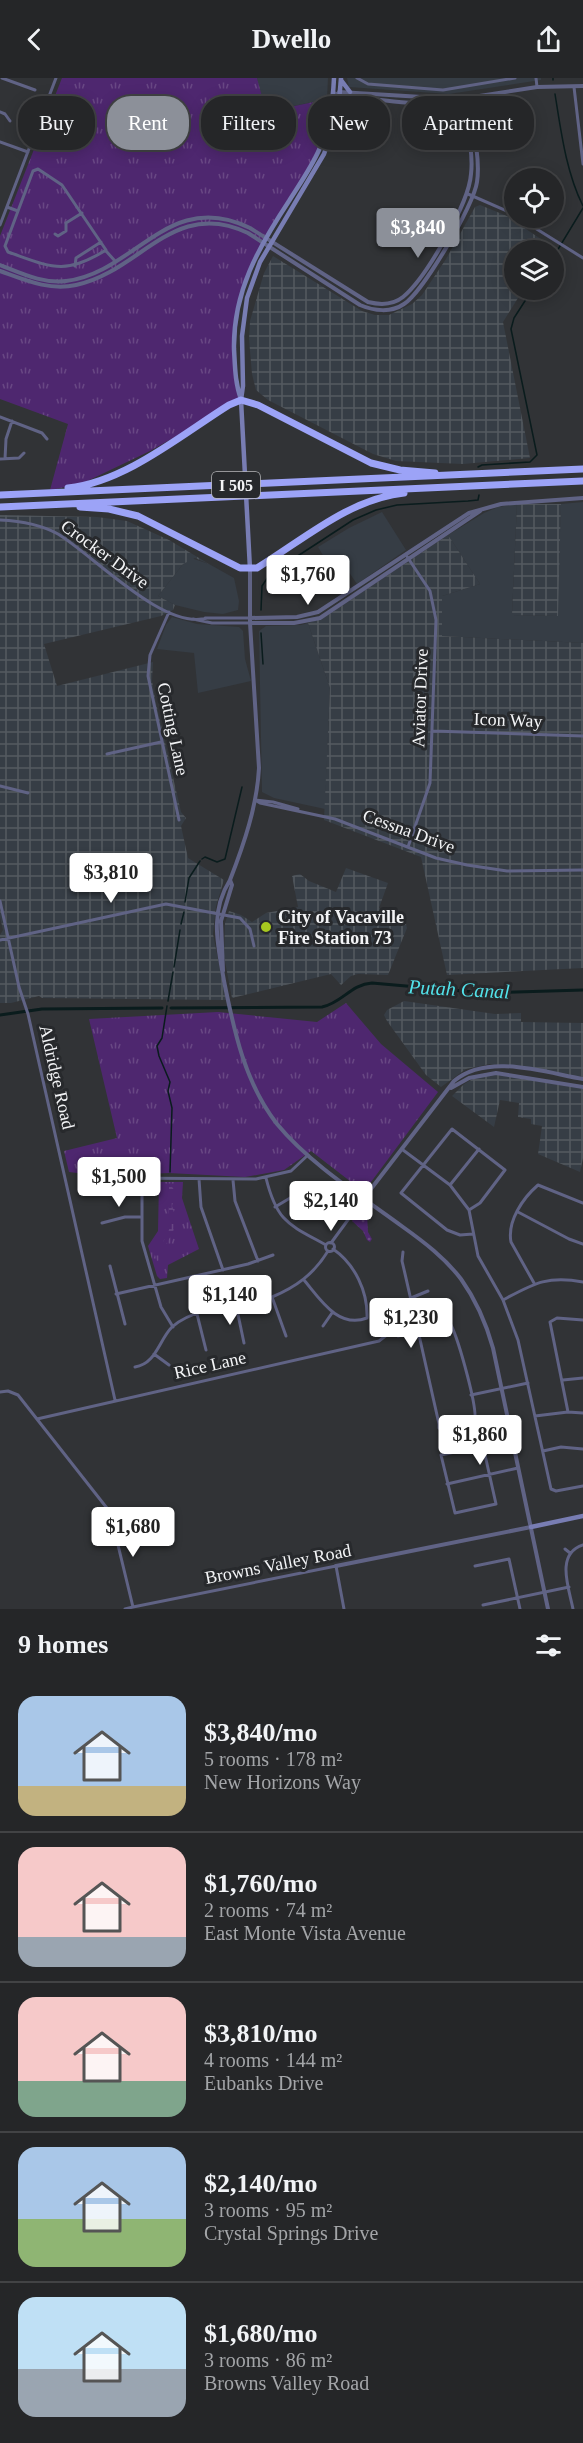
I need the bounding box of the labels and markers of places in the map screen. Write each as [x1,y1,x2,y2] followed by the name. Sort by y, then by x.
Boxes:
[369,208,467,259] pin: $3,840
[259,555,357,606] pin: $1,760
[62,853,160,904] pin: $3,810
[278,907,404,948] place label: City of Vacaville Fire Station 73
[259,920,273,934] marker: City of Vacaville Fire Station 73
[70,1157,168,1208] pin: $1,500
[282,1181,380,1232] pin: $2,140
[181,1275,279,1326] pin: $1,140
[362,1298,460,1349] pin: $1,230
[431,1415,529,1466] pin: $1,860
[84,1507,182,1558] pin: $1,680

